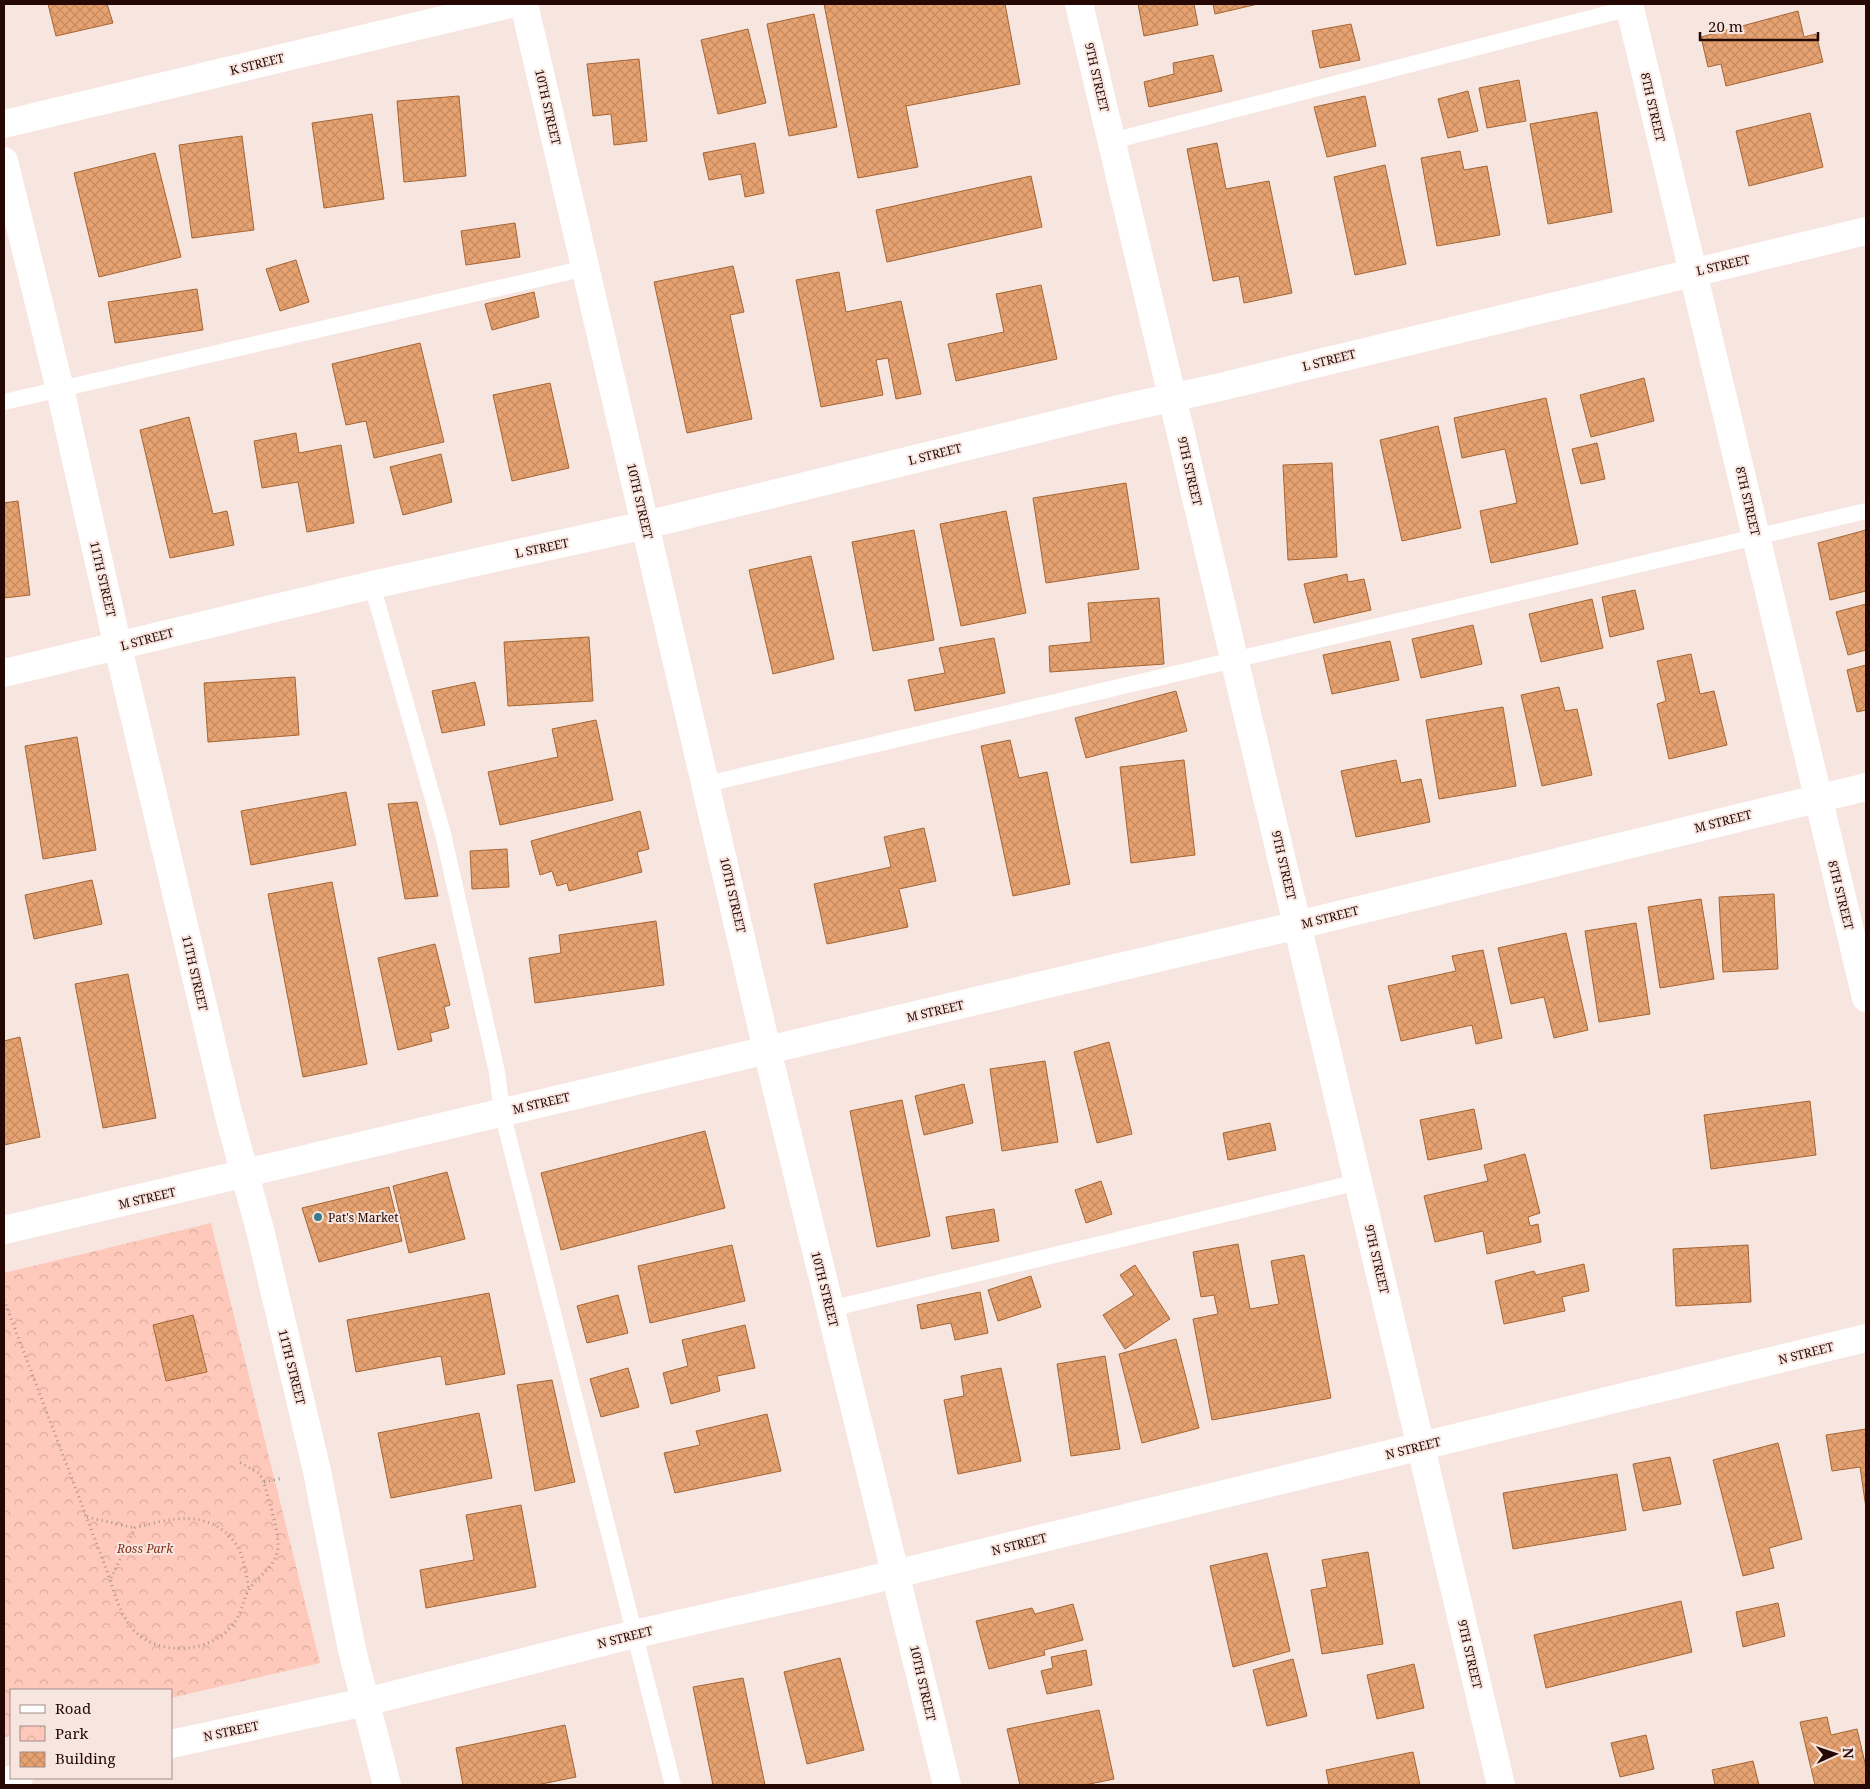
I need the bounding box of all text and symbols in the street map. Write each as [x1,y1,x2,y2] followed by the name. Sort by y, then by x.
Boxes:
[1700,10,1818,42] scale bar
[1708,16,1743,36] text: 20 m
[1081,41,1113,114] street label: 9TH STREET
[228,49,287,79] street label: K STREET
[531,67,565,147] street label: 10TH STREET
[1637,71,1669,144] street label: 8TH STREET
[1695,250,1752,279] street label: L STREET
[1301,345,1358,375] street label: L STREET
[1174,435,1206,508] street label: 9TH STREET
[907,439,964,469] street label: L STREET
[623,461,657,541] street label: 10TH STREET
[1732,465,1764,538] street label: 8TH STREET
[514,534,571,562] street label: L STREET
[86,539,120,619] street label: 11TH STREET
[119,624,176,654] street label: L STREET
[1693,806,1754,836] street label: M STREET
[1268,829,1300,902] street label: 9TH STREET
[716,855,750,935] street label: 10TH STREET
[1824,859,1858,932] street label: 8TH STREET
[1300,902,1361,932] street label: M STREET
[178,933,212,1013] street label: 11TH STREET
[905,996,966,1026] street label: M STREET
[511,1088,572,1118] street label: M STREET
[117,1183,178,1213] street label: M STREET
[328,1209,399,1226] place label: Pat's Market
[312,1211,324,1223] marker: Pat's Market
[1361,1223,1393,1296] street label: 9TH STREET
[807,1249,843,1329] street label: 10TH STREET
[274,1327,310,1407] street label: 11TH STREET
[1777,1338,1836,1368] street label: N STREET
[1384,1433,1443,1463] street label: N STREET
[990,1529,1049,1559] street label: N STREET
[116,1540,174,1557] park label: Ross Park
[1454,1618,1486,1691] street label: 9TH STREET
[596,1622,655,1652] street label: N STREET
[906,1643,940,1723] street label: 10TH STREET
[10,1689,172,1779] legend
[55,1698,91,1718] text: Road
[202,1717,261,1745] street label: N STREET
[55,1723,89,1743] text: Park
[1810,1729,1860,1779] north arrow
[1839,1747,1858,1759] text: N
[55,1748,116,1768] text: Building

